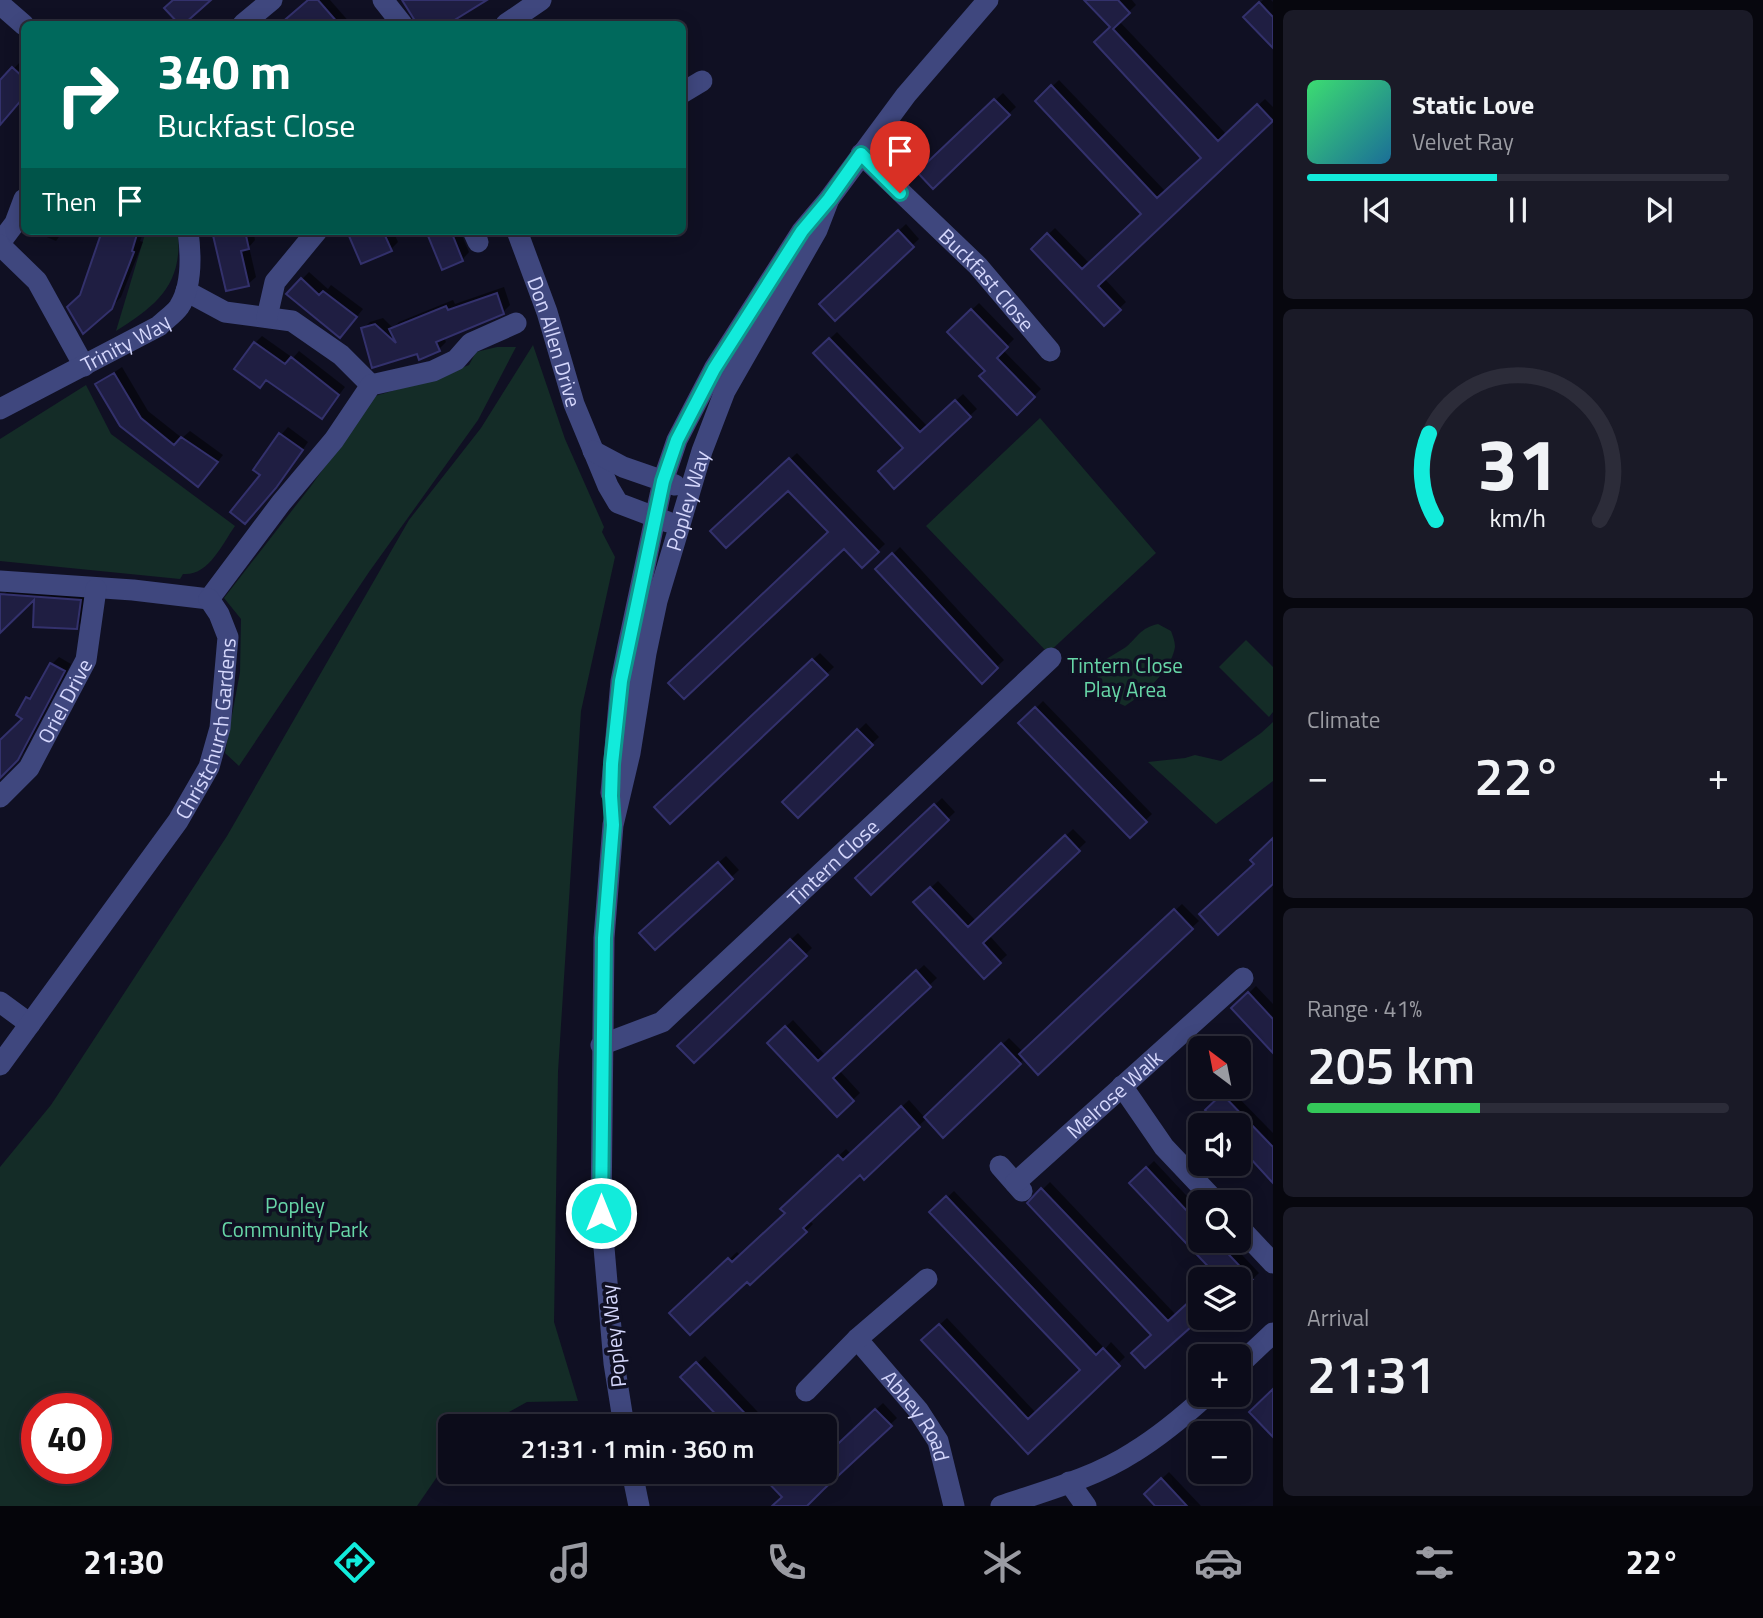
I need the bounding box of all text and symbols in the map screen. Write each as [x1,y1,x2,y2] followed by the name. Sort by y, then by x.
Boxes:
[157,33,291,108] text: 340 m
[42,49,133,140] icon: right
[1412,85,1534,124] text: Static Love
[157,101,356,149] text: Buckfast Close
[870,121,930,193] pin
[1412,124,1514,159] text: Velvet Ray
[881,132,919,170] icon: arrive
[42,182,97,221] text: Then
[111,182,149,220] icon: arrive
[1358,191,1396,229] icon: previous
[1499,191,1537,229] icon: pause
[1640,191,1678,229] icon: next
[931,220,1043,338] street label: Buckfast Close
[519,272,590,411] street label: Don Allen Drive
[75,306,178,380] street label: Trinity Way
[1477,408,1559,518] text: 31
[657,446,717,555] street label: Popley Way
[1490,499,1546,537] text: km/h
[166,636,244,825] street label: Christchurch Gardens
[1067,649,1183,705] park label: Tintern Close Play Area
[29,653,100,749] street label: Oriel Drive
[1307,702,1380,737] text: Climate
[1474,736,1562,815] text: 22°
[1307,747,1328,805] text: −
[1708,747,1729,805] text: +
[780,811,886,913] street label: Tintern Close
[1307,991,1422,1026] text: Range · 41%
[1307,1025,1475,1104] text: 205 km
[1188,1036,1251,1099] north arrow
[1188,1036,1251,1484] map controls
[1059,1042,1169,1146] street label: Melrose Walk
[1188,1113,1251,1176] button: sound
[564,1176,638,1250] position arrow
[222,1189,368,1245] park label: Popley Community Park
[1188,1190,1251,1253] button: search
[1188,1267,1251,1330] button: layers
[592,1283,634,1389] street label: Popley Way
[1307,1300,1369,1335] text: Arrival
[1307,1334,1436,1413] text: 21:31
[1188,1344,1251,1407] button: +
[874,1363,958,1464] street label: Abbey Road
[21,1393,112,1484] speed limit sign: 40
[1188,1421,1251,1484] button: −
[521,1429,754,1468] text: 21:31 · 1 min · 360 m
[83,1538,163,1586] text: 21:30
[330,1538,379,1587] icon: directions
[546,1538,595,1587] icon: music
[762,1538,811,1587] icon: phone
[978,1538,1027,1587] icon: climate
[1194,1538,1243,1587] icon: car
[1410,1538,1459,1587] icon: filters
[1626,1538,1679,1586] text: 22°

